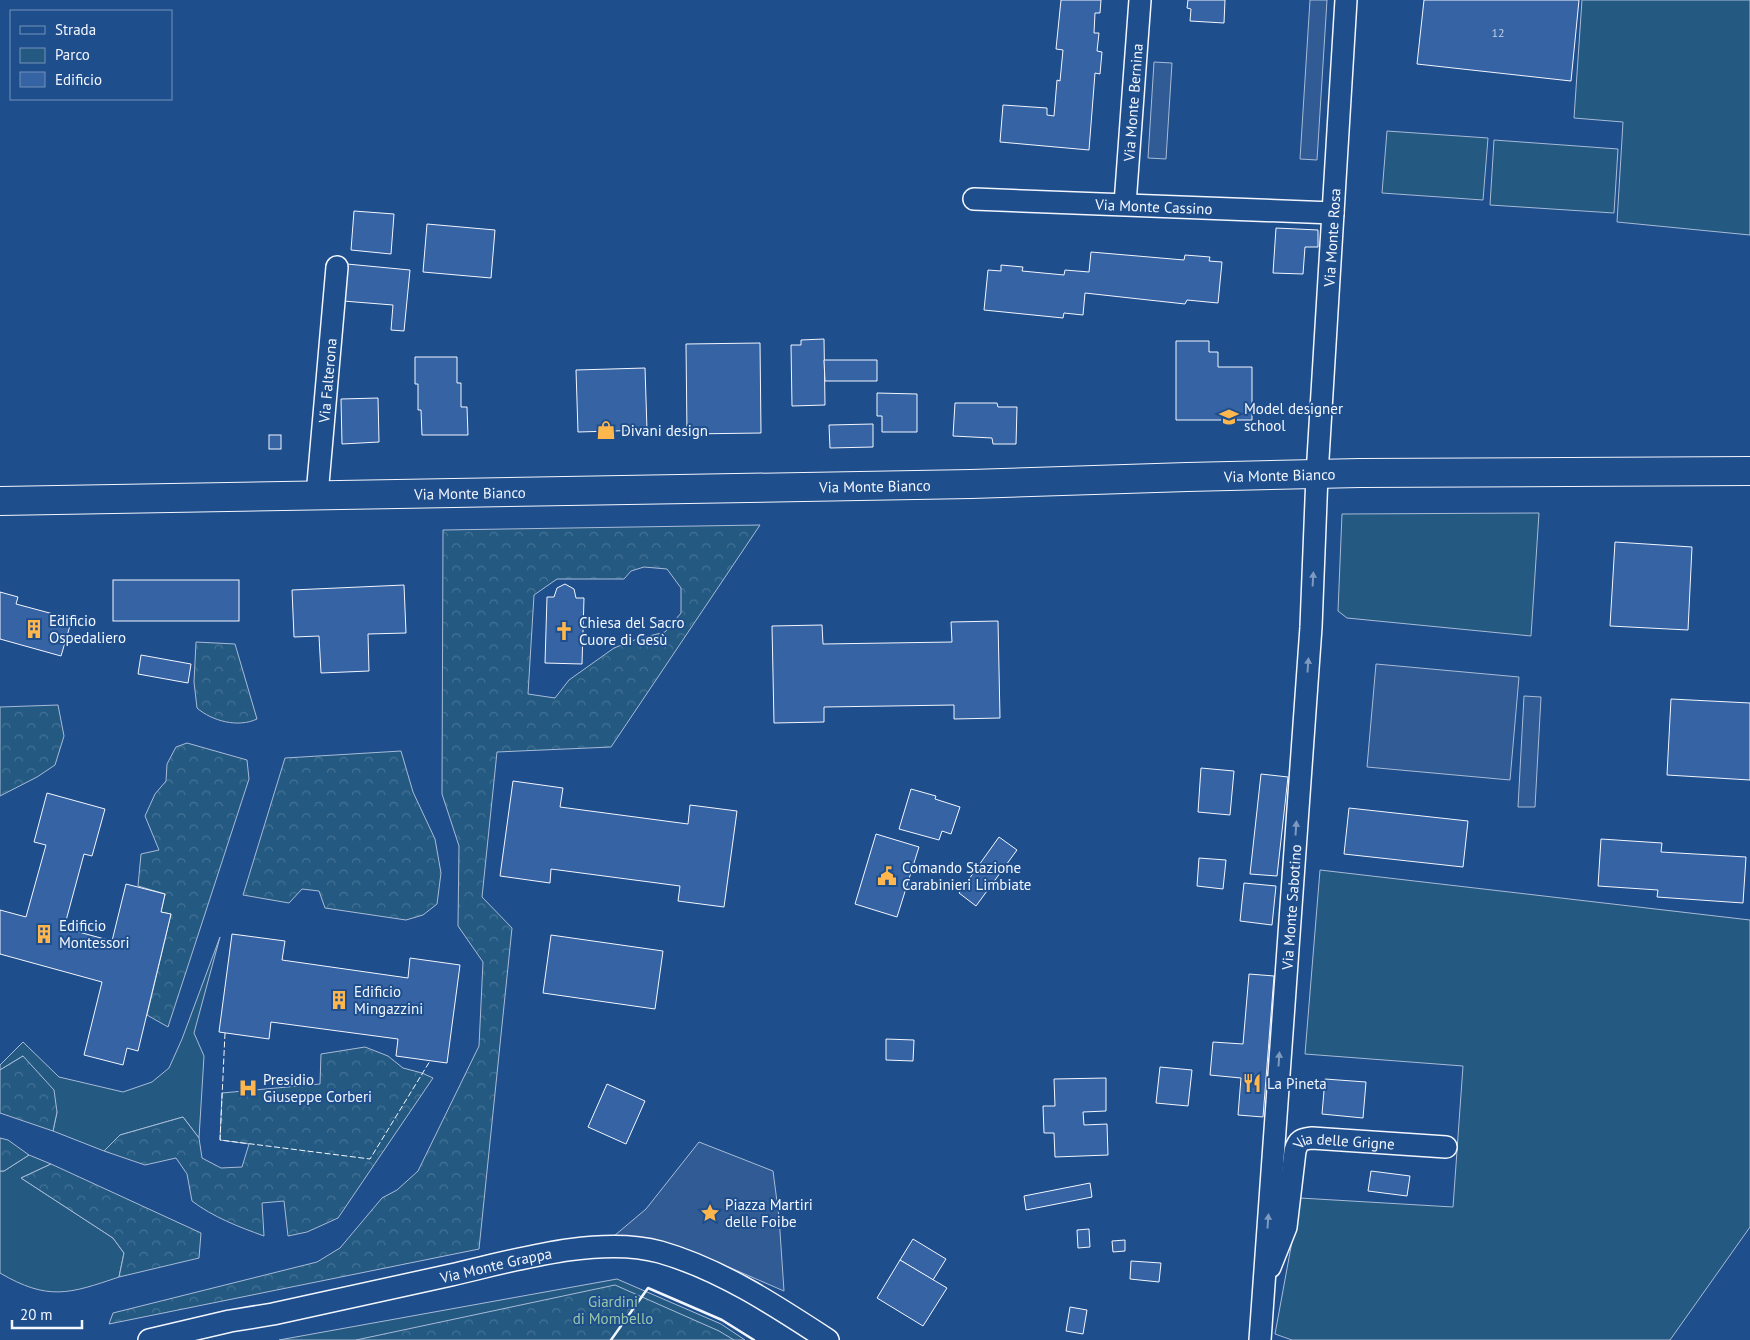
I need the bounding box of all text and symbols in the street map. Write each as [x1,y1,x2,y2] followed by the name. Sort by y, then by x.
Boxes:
[10,10,172,100] legend
[55,20,96,39] text: Strada
[1491,25,1505,40] house number: 12
[1119,43,1146,163] street label: Via Monte Bernina
[55,45,90,64] text: Parco
[55,70,102,89] text: Edificio
[1319,188,1344,288] street label: Via Monte Rosa
[1094,194,1213,218] street label: Via Monte Cassino
[314,337,340,425] street label: Via Falterona
[1244,399,1343,435] place label: Model designer school
[1218,406,1240,428] school or university icon: Model designer school
[595,419,617,441] shop icon: Divani design
[621,421,708,440] place label: Divani design
[1223,464,1336,486] street label: Via Monte Bianco
[818,475,931,496] street label: Via Monte Bianco
[413,482,526,503] street label: Via Monte Bianco
[1309,570,1317,586] one-way arrow
[49,611,126,647] place label: Edificio Ospedaliero
[579,613,685,649] place label: Chiesa del Sacro Cuore di Gesù
[23,618,45,640] building icon: Edificio Ospedaliero
[553,620,575,642] church icon: Chiesa del Sacro Cuore di Gesù
[1304,657,1312,673] one-way arrow
[1293,819,1301,835] one-way arrow
[1277,844,1305,971] street label: Via Monte Sabotino
[902,858,1031,894] place label: Comando Stazione Carabinieri Limbiate
[876,865,898,887] public building icon: Comando Stazione Carabinieri Limbiate
[59,916,129,952] place label: Edificio Montessori
[33,923,55,945] building icon: Edificio Montessori
[354,982,423,1018] place label: Edificio Mingazzini
[328,989,350,1011] building icon: Edificio Mingazzini
[1276,1051,1284,1067] one-way arrow
[263,1070,372,1106] place label: Presidio Giuseppe Corberi
[1241,1072,1263,1094] restaurant icon: La Pineta
[1267,1074,1327,1093] place label: La Pineta
[237,1077,259,1099] hospital icon: Presidio Giuseppe Corberi
[1288,1128,1395,1153] street label: Via delle Grigne
[725,1195,813,1231] place label: Piazza Martiri delle Foibe
[699,1202,721,1224] place icon: Piazza Martiri delle Foibe
[1264,1213,1272,1229] one-way arrow
[437,1243,553,1287] street label: Via Monte Grappa
[573,1292,653,1328] park label: Giardini di Mombello
[12,1298,82,1330] scale bar
[20,1305,53,1324] text: 20 m

